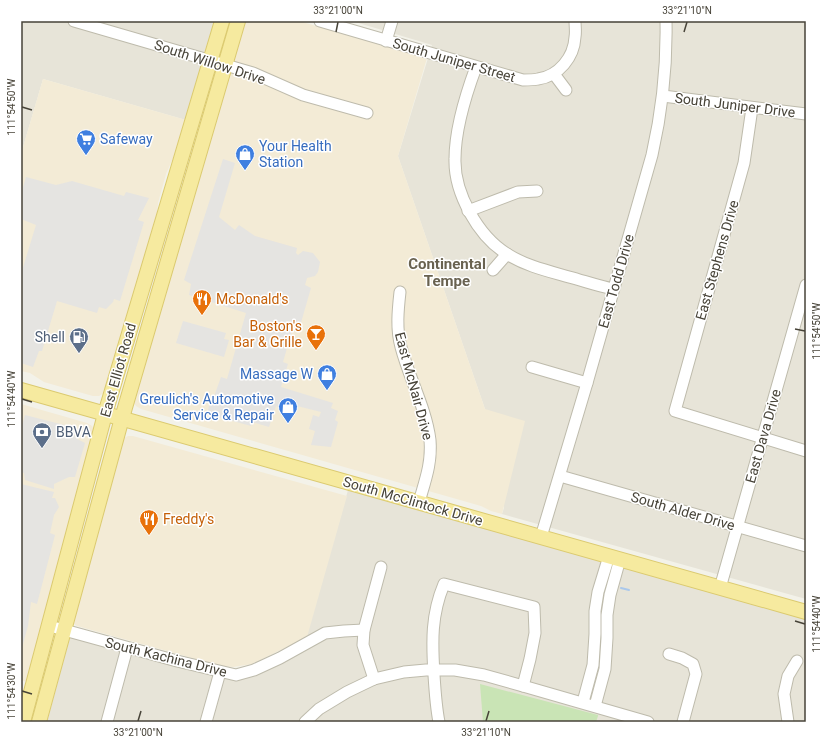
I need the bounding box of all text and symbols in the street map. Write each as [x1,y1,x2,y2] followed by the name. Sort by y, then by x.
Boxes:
[313,5,363,16] text: 33°21'00"N
[662,5,712,16] text: 33°21'10"N
[391,35,518,85] street label: South Juniper Street
[152,36,268,88] street label: South Willow Drive
[6,78,17,135] text: 111°54'50"W
[674,90,796,120] street label: South Juniper Drive
[75,128,97,156] supermarket icon: Safeway
[100,131,153,147] place label: Safeway
[259,138,332,170] place label: Your Health Station
[234,143,256,171] shop icon: Your Health Station
[692,198,742,322] street label: East Stephens Drive
[595,232,637,330] street label: East Todd Drive
[408,255,486,290] district label: Continental Tempe
[191,288,213,316] restaurant icon: McDonald's
[216,291,289,307] place label: McDonald's
[811,302,822,359] text: 111°54'50"W
[233,318,302,350] place label: Boston's Bar & Grille
[97,321,139,419] street label: East Elliot Road
[305,323,327,351] bar icon: Boston's Bar & Grille
[68,326,90,354] fuel station icon: Shell
[35,329,65,345] place label: Shell
[392,330,436,442] street label: East McNair Drive
[316,363,338,391] shop icon: Massage W
[240,366,314,382] place label: Massage W
[6,370,17,427] text: 111°54'40"W
[742,387,784,485] street label: East Dava Drive
[139,391,274,423] place label: Greulich's Automotive Service & Repair
[277,396,299,424] shop icon: Greulich's Automotive Service & Repair
[31,421,53,449] bank icon: BBVA
[56,424,91,440] place label: BBVA
[341,473,485,529] street label: South McClintock Drive
[629,489,737,533] street label: South Alder Drive
[138,508,160,536] restaurant icon: Freddy's
[163,511,214,527] place label: Freddy's
[811,595,822,652] text: 111°54'40"W
[103,634,229,680] street label: South Kachina Drive
[6,662,17,719] text: 111°54'30"W
[113,727,163,738] text: 33°21'00"N
[461,727,511,738] text: 33°21'10"N

